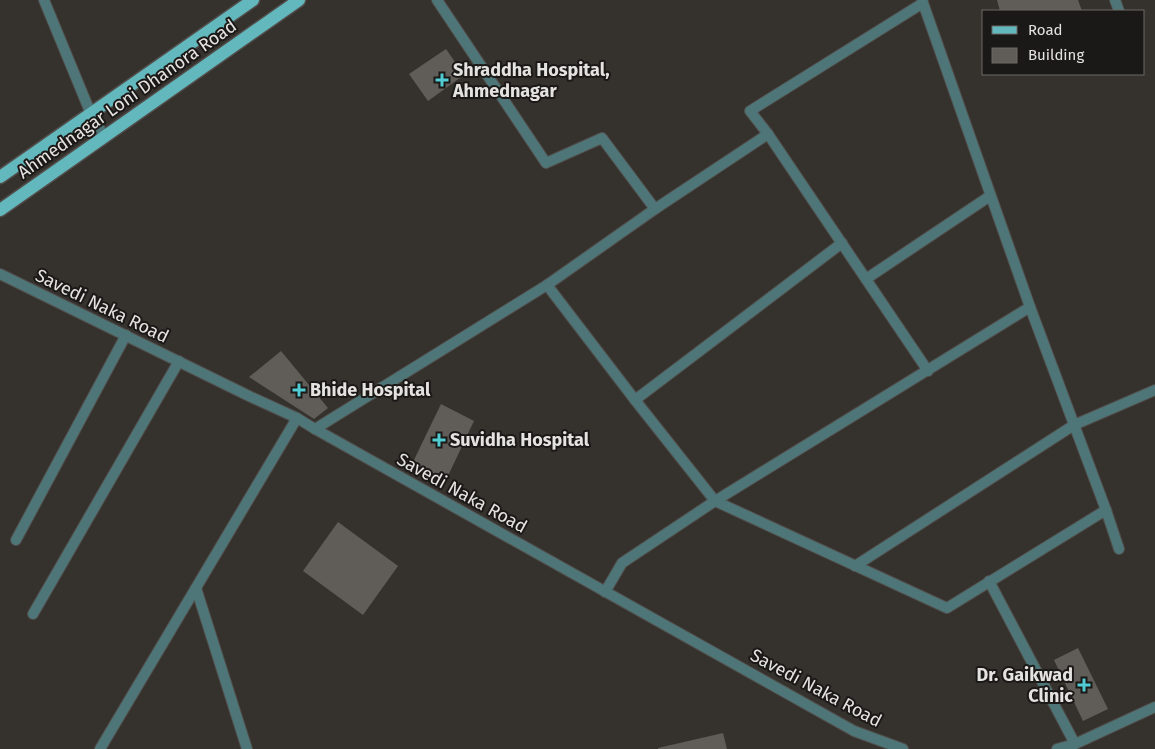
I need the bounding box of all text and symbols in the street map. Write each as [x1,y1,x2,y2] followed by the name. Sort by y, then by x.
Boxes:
[982,10,1145,75] legend
[13,15,241,183] street label: Ahmednagar Loni Dhanora Road
[1028,21,1063,39] text: Road
[1028,46,1084,64] text: Building
[452,59,610,102] place label: Shraddha Hospital, Ahmednagar
[435,73,449,87] marker: Shraddha Hospital, Ahmednagar
[32,264,172,348] street label: Savedi Naka Road
[310,379,431,401] place label: Bhide Hospital
[292,383,306,397] marker: Bhide Hospital
[450,429,590,451] place label: Suvidha Hospital
[432,433,446,447] marker: Suvidha Hospital
[393,448,531,538] street label: Savedi Naka Road
[747,644,885,732] street label: Savedi Naka Road
[977,664,1073,707] place label: Dr. Gaikwad Clinic
[1077,678,1091,692] marker: Dr. Gaikwad Clinic

